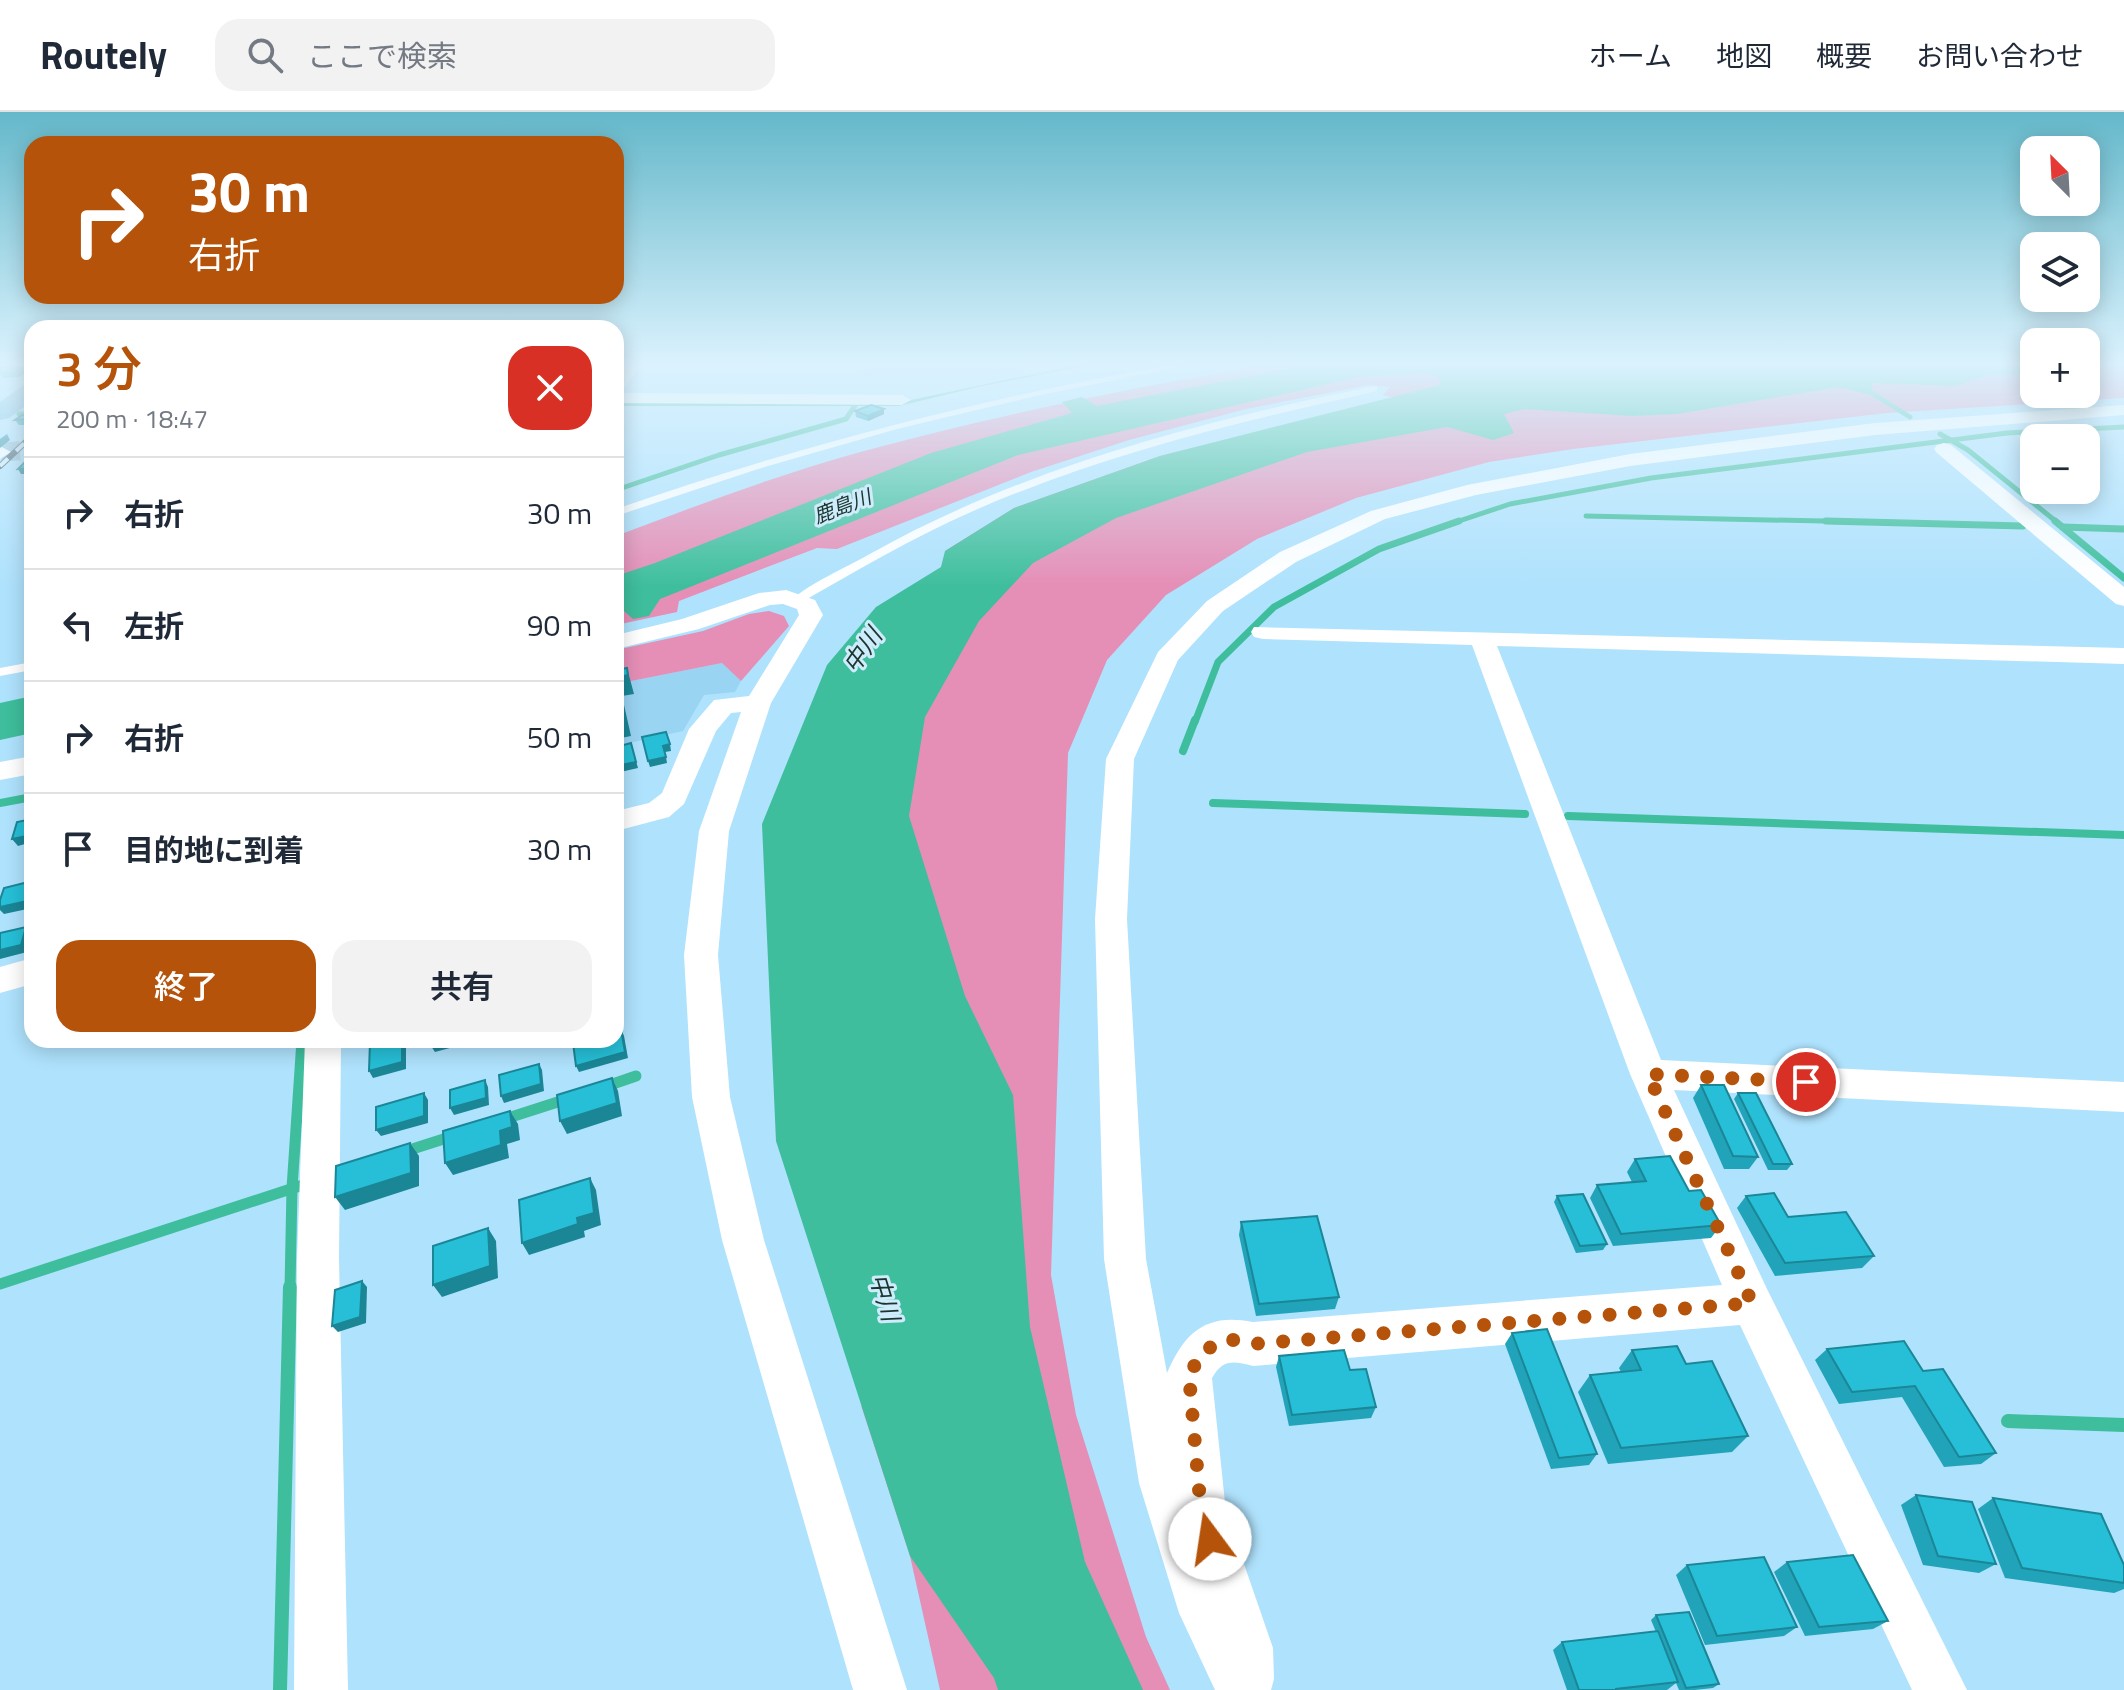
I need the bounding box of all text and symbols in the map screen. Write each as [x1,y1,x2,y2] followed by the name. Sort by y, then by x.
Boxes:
[215,19,775,91] search box
[40,26,167,84] text: Routely
[243,33,287,77] icon: search
[307,33,457,79] text: ここで検索
[1589,34,1672,77] text: ホーム
[1716,34,1772,77] text: 地図
[1816,34,1872,77] text: 概要
[1916,34,2084,77] text: お問い合わせ
[2020,136,2100,216] north arrow
[2020,136,2100,504] map controls
[188,149,310,234] text: 30 m
[56,168,160,272] icon: right
[188,227,260,282] text: 右折
[2020,232,2100,312] button: layers
[2020,328,2100,408] button: +
[56,332,141,405] text: 3 分
[508,346,592,430] button: close
[56,399,208,438] text: 200 m · 18:47
[2020,424,2100,504] button: −
[808,480,877,531] water label: 鹿島川
[527,490,592,536] text: 30 m
[56,491,100,535] icon: right
[124,491,184,537] text: 右折
[527,602,592,648] text: 90 m
[56,603,100,647] icon: left
[124,603,184,649] text: 左折
[833,618,892,680] water label: 中川
[527,714,592,760] text: 50 m
[56,715,100,759] icon: right
[124,715,184,761] text: 右折
[527,826,592,872] text: 30 m
[56,827,100,871] icon: arrive
[124,827,304,873] text: 目的地に到着
[56,940,316,1032] button: 終了
[332,940,592,1032] button: 共有
[1772,1048,1840,1116] pin
[1784,1060,1828,1104] icon: arrive
[861,1269,910,1328] water label: 中川
[1168,1497,1252,1581] position arrow

